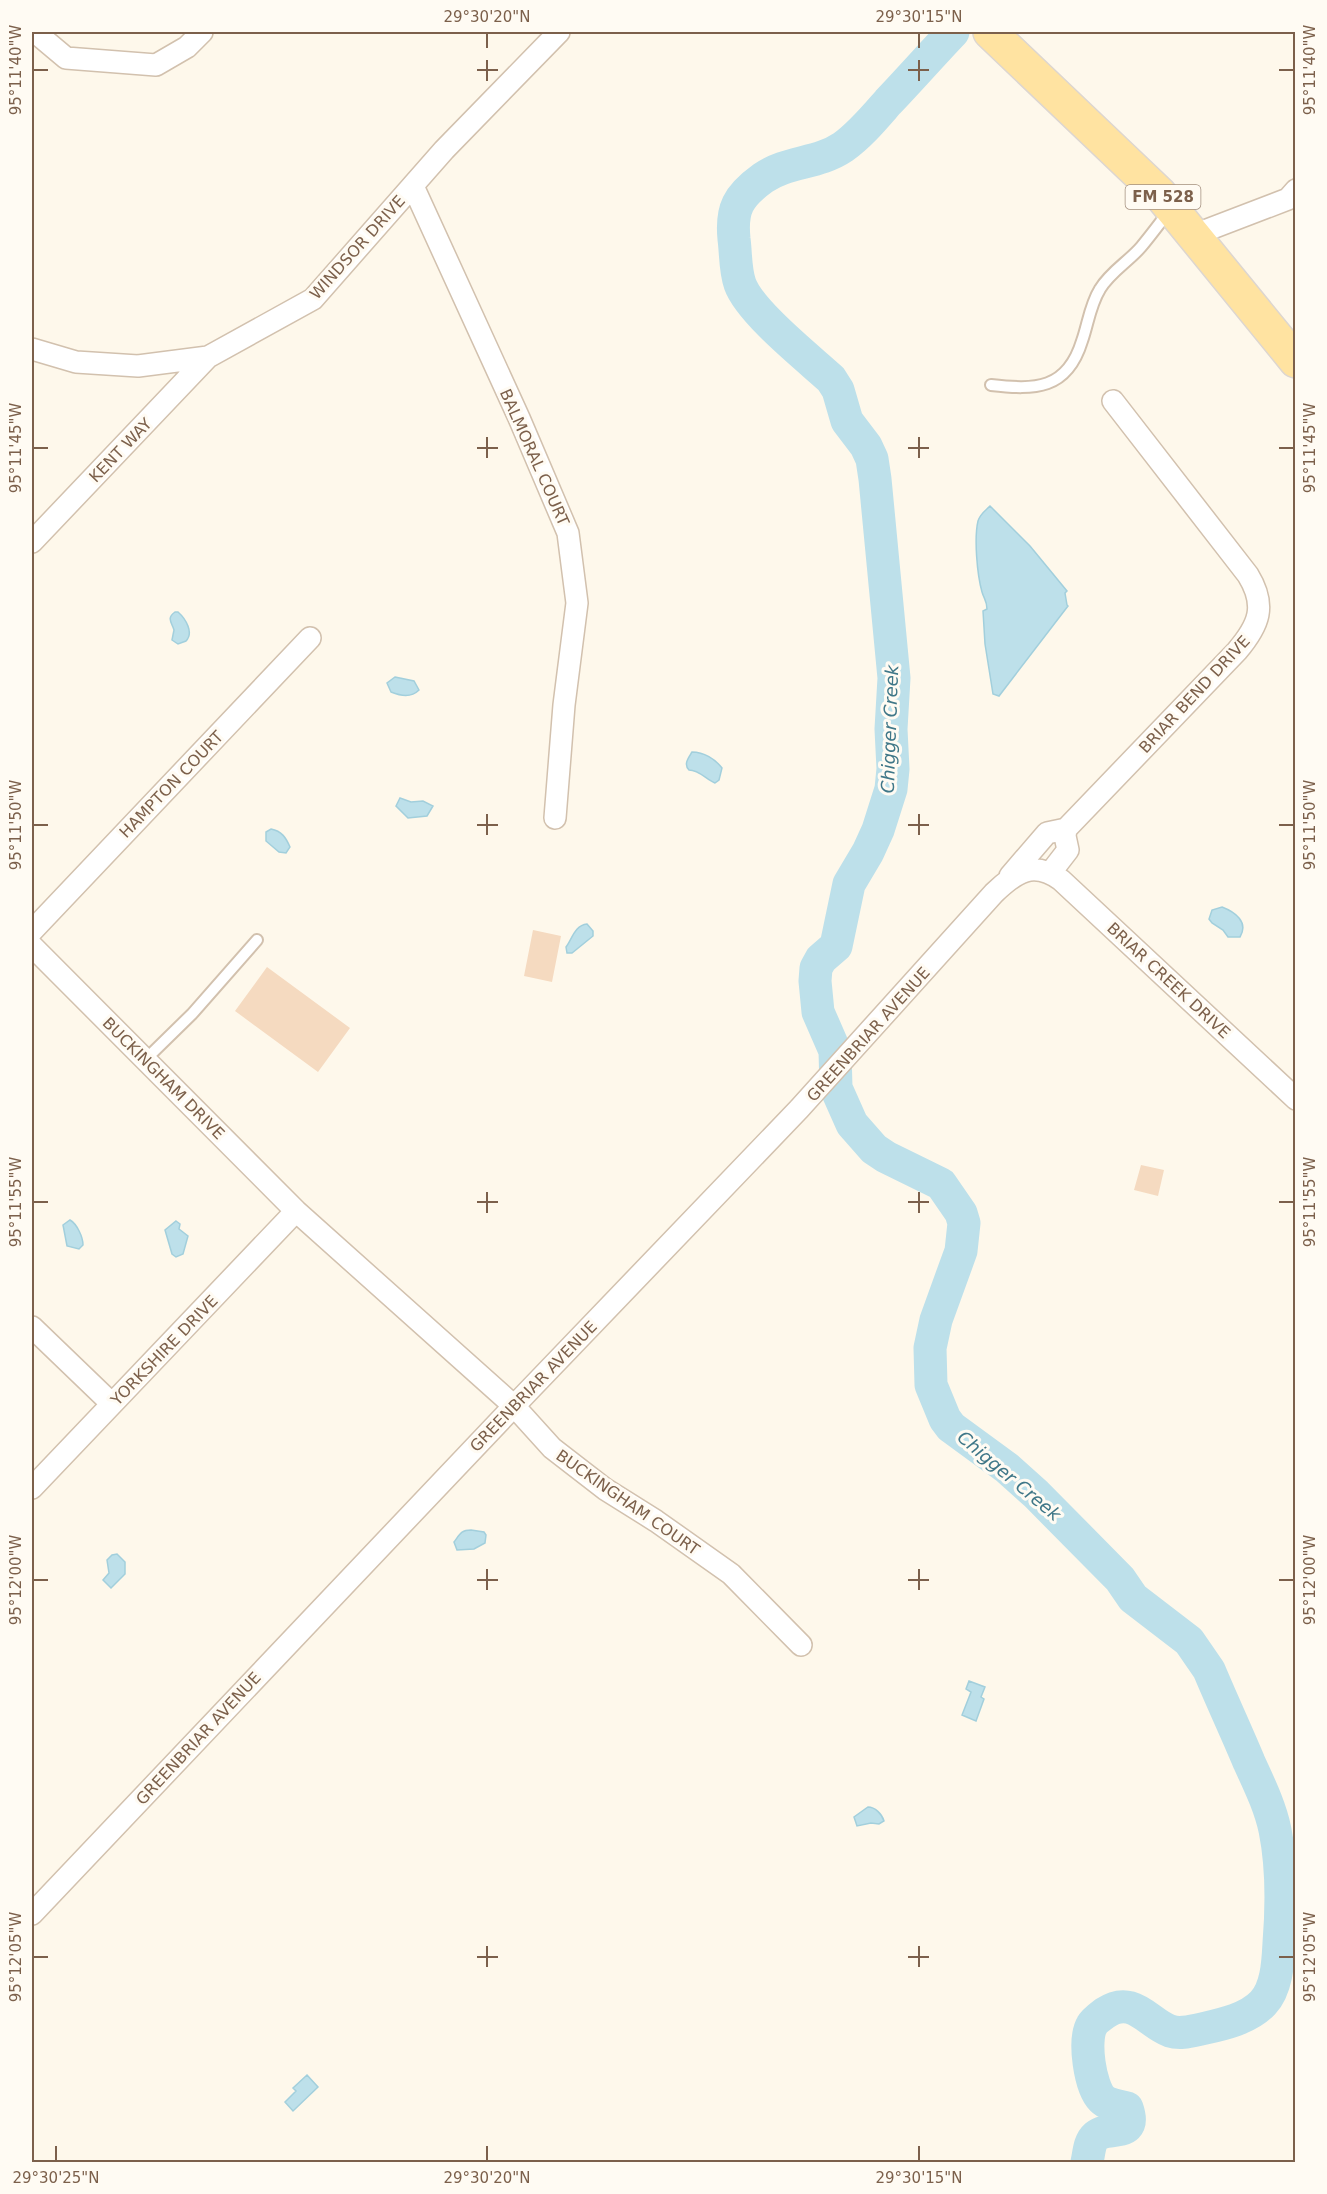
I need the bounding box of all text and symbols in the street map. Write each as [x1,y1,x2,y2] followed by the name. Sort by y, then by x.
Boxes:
[443,8,531,26] text: 29°30'20"N
[875,8,963,26] text: 29°30'15"N
[7,25,25,115] text: 95°11'40"W
[1301,25,1319,115] text: 95°11'40"W
[1126,185,1200,209] road number: FM 528
[306,192,409,303] street label: WINDSOR DRIVE
[496,386,573,529] street label: BALMORAL COURT
[7,403,25,493] text: 95°11'45"W
[1301,403,1319,493] text: 95°11'45"W
[85,414,156,486] street label: KENT WAY
[1135,632,1254,757] street label: BRIAR BEND DRIVE
[877,663,902,794] water label: Chigger Creek
[116,727,227,842] street label: HAMPTON COURT
[7,780,25,870] text: 95°11'50"W
[1301,780,1319,870] text: 95°11'50"W
[1103,918,1234,1042] street label: BRIAR CREEK DRIVE
[803,963,934,1106] street label: GREENBRIAR AVENUE
[99,1013,229,1143] street label: BUCKINGHAM DRIVE
[7,1157,25,1247] text: 95°11'55"W
[1301,1157,1319,1247] text: 95°11'55"W
[106,1291,222,1410] street label: YORKSHIRE DRIVE
[466,1317,601,1456] street label: GREENBRIAR AVENUE
[953,1426,1067,1526] water label: Chigger Creek
[552,1446,703,1559] street label: BUCKINGHAM COURT
[7,1535,25,1625] text: 95°12'00"W
[1301,1535,1319,1625] text: 95°12'00"W
[132,1668,265,1809] street label: GREENBRIAR AVENUE
[7,1912,25,2002] text: 95°12'05"W
[1301,1912,1319,2002] text: 95°12'05"W
[12,2169,100,2187] text: 29°30'25"N
[443,2169,531,2187] text: 29°30'20"N
[875,2169,963,2187] text: 29°30'15"N

